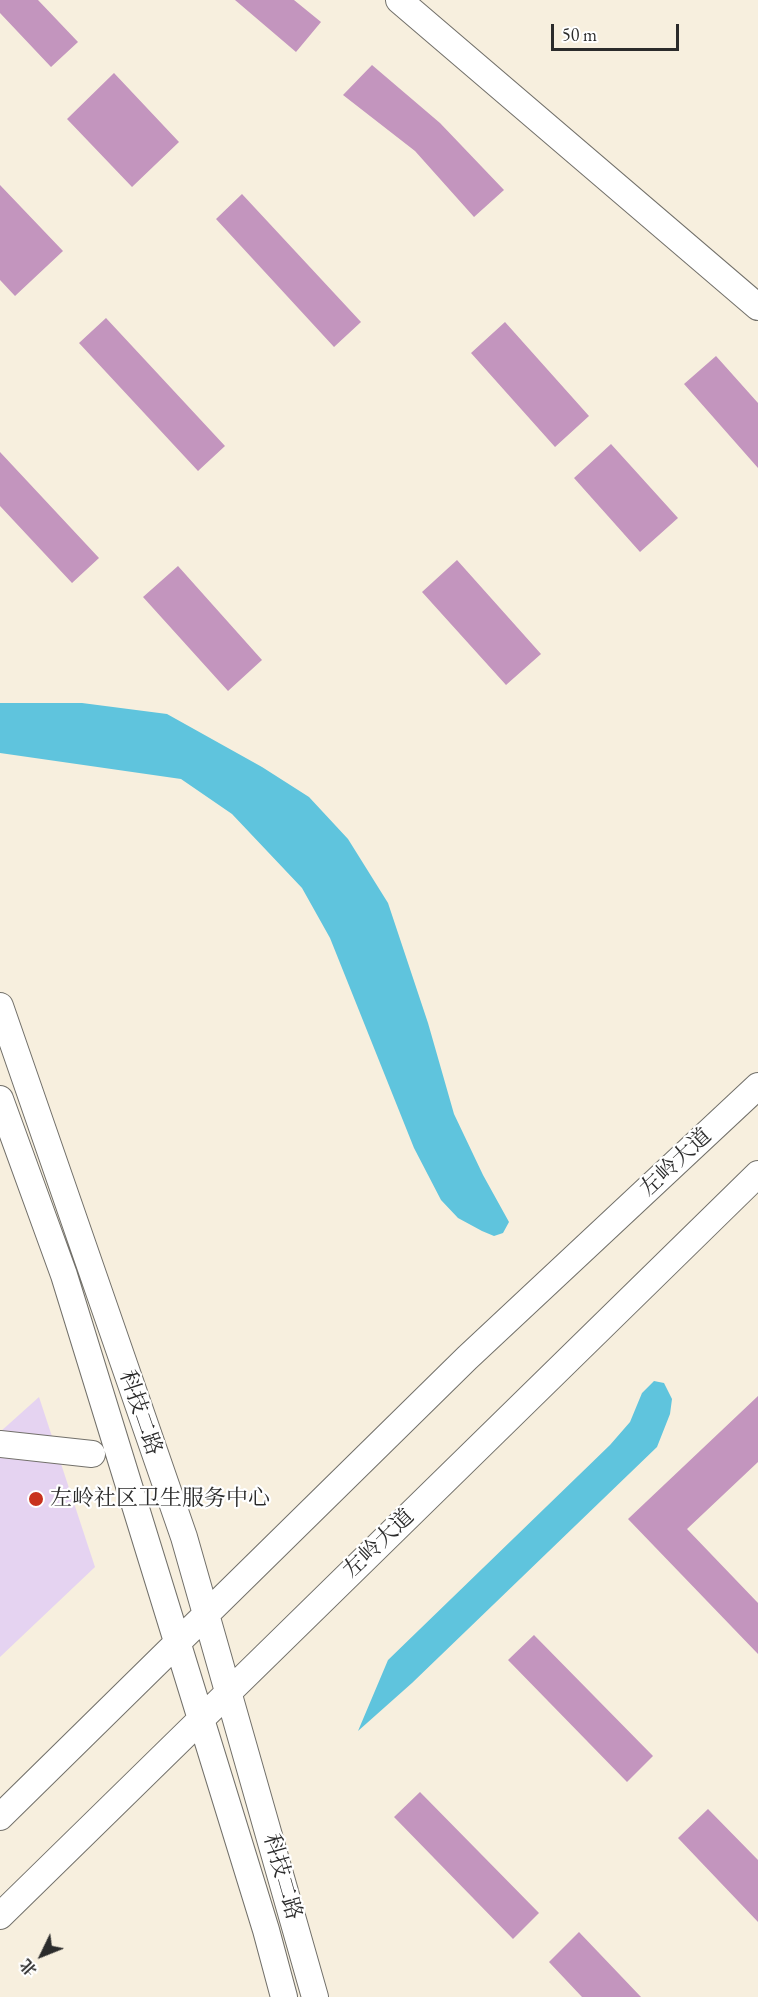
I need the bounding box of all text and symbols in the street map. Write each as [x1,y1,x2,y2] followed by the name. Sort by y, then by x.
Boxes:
[554,12,682,50] scale bar
[562,23,597,46] text: 50 m
[635,1123,717,1203] street label: 左岭大道
[113,1367,167,1459] street label: 科技二路
[50,1486,270,1512] place label: 左岭社区卫生服务中心
[27,1490,45,1508] marker: 左岭社区卫生服务中心
[338,1504,420,1584] street label: 左岭大道
[257,1831,307,1923] street label: 科技二路
[12,1925,72,1985] north arrow
[15,1955,42,1981] text: 北

